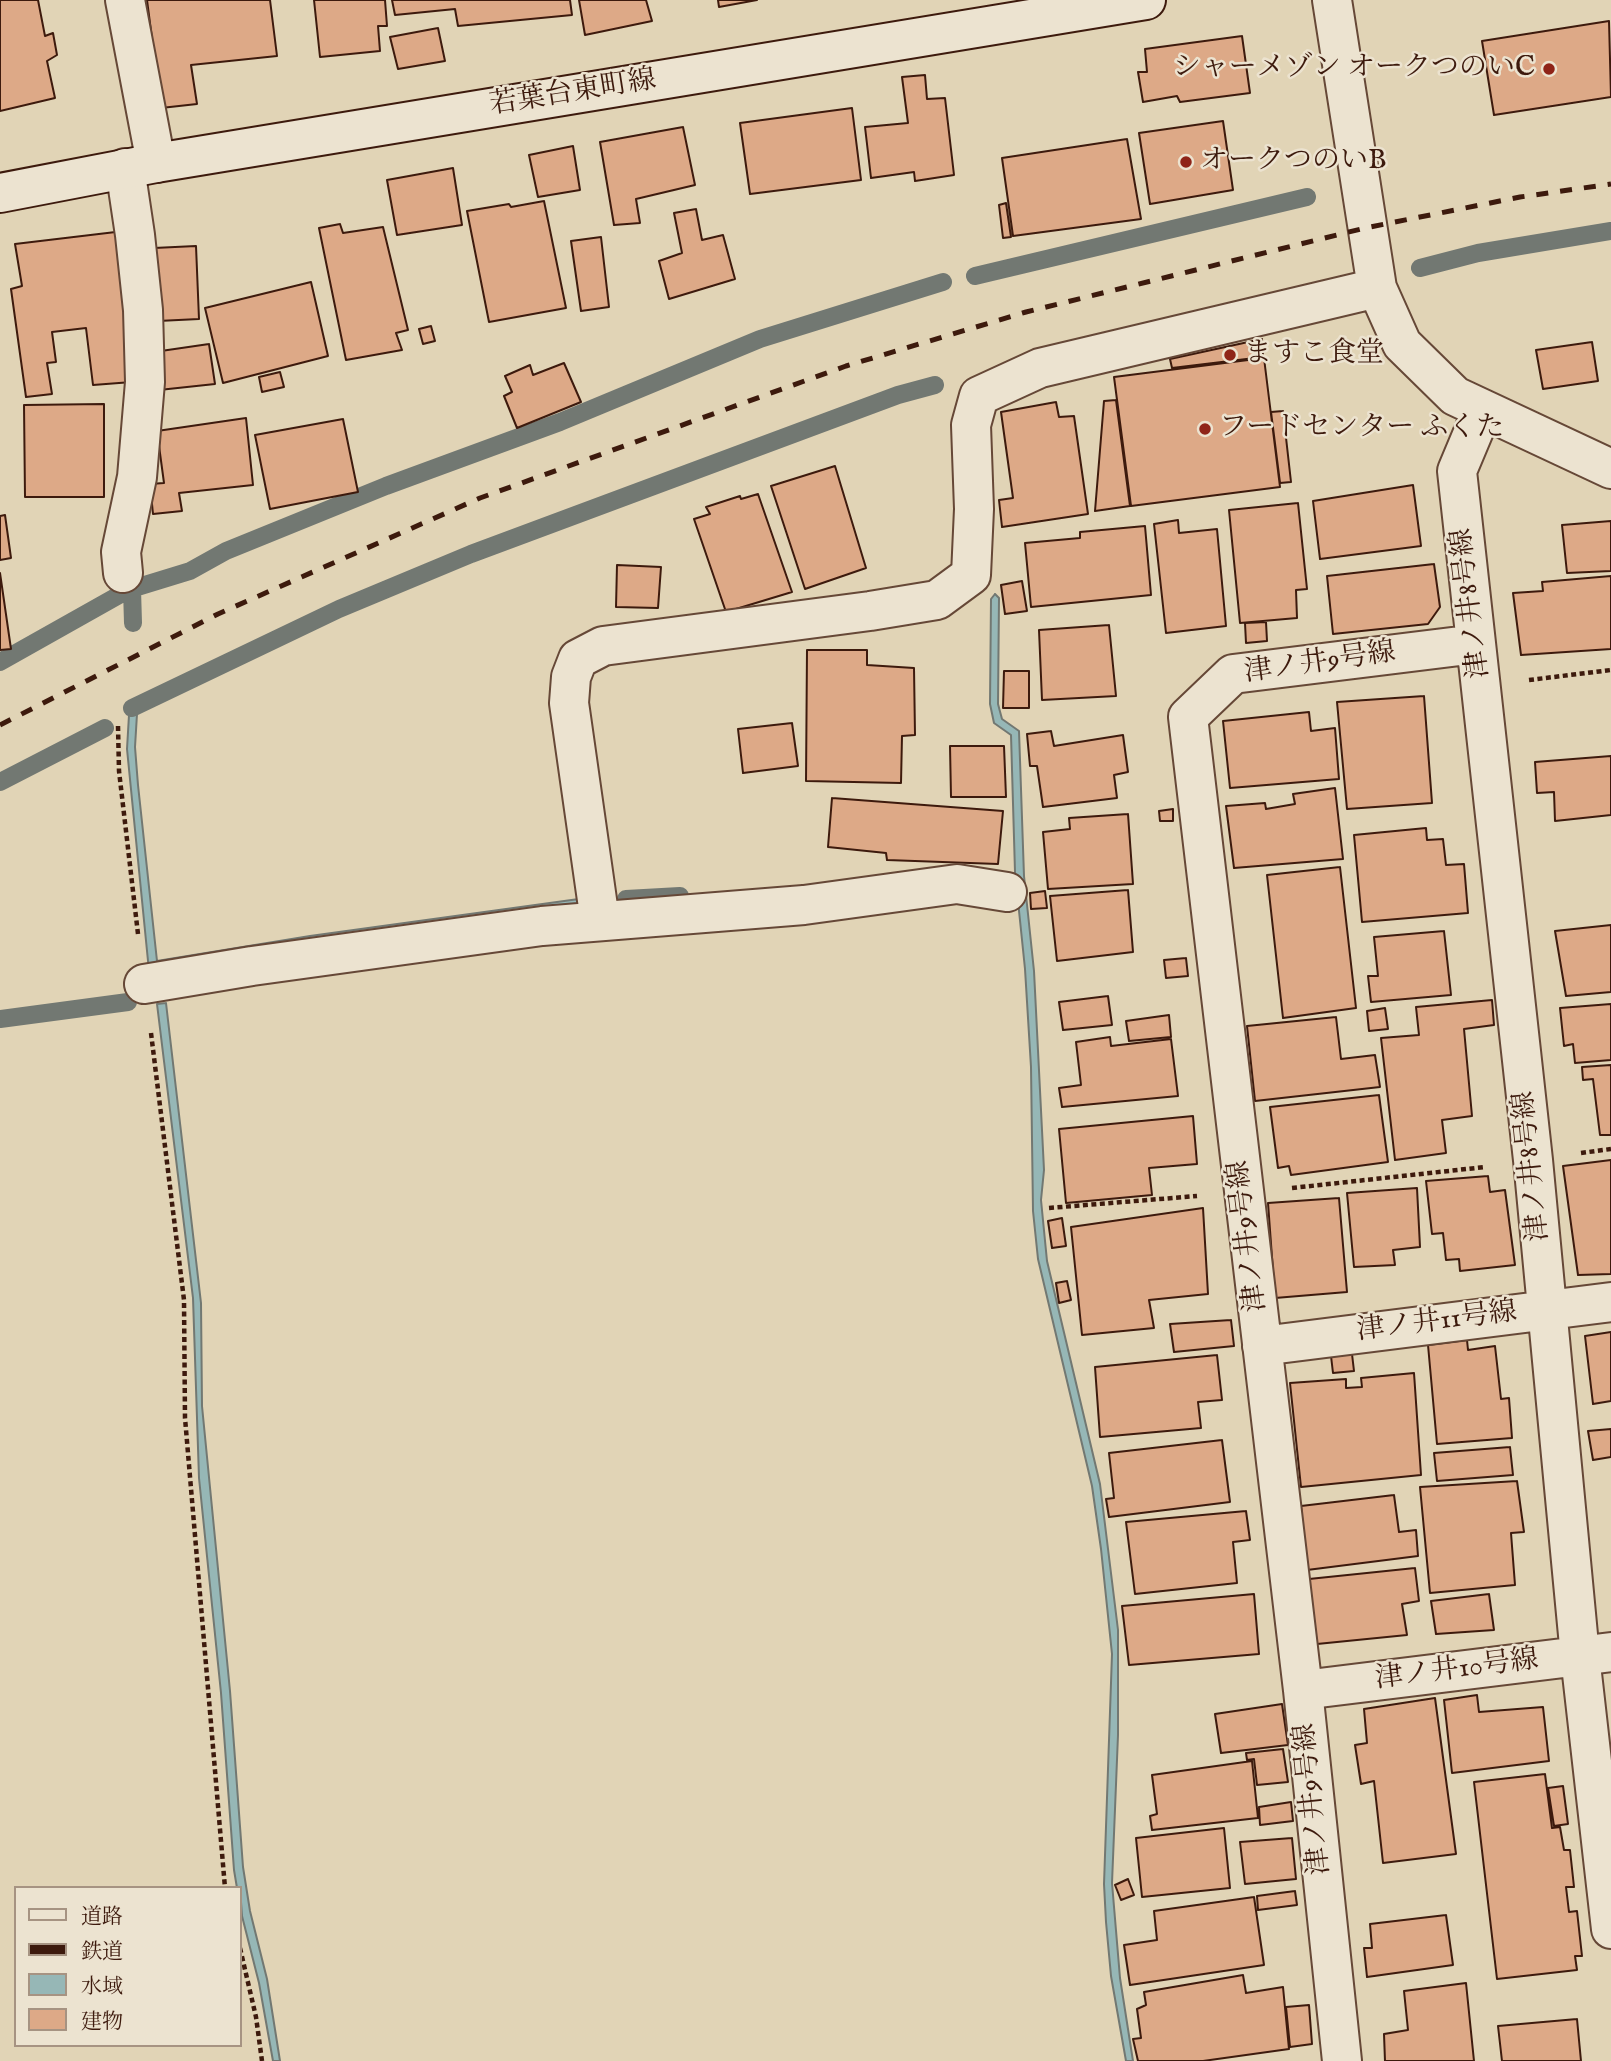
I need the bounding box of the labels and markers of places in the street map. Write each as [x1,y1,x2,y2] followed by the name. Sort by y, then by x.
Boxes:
[1173,52,1535,86] place label: シャーメゾン オークつのいC
[1541,61,1557,77] marker: シャーメゾン オークつのいC
[1200,145,1387,179] place label: オークつのいB
[1178,154,1194,170] marker: オークつのいB
[1244,338,1384,372] place label: ますこ食堂
[1222,347,1238,363] marker: ますこ食堂
[1219,412,1504,446] place label: フードセンター ふくた
[1197,421,1213,437] marker: フードセンター ふくた

